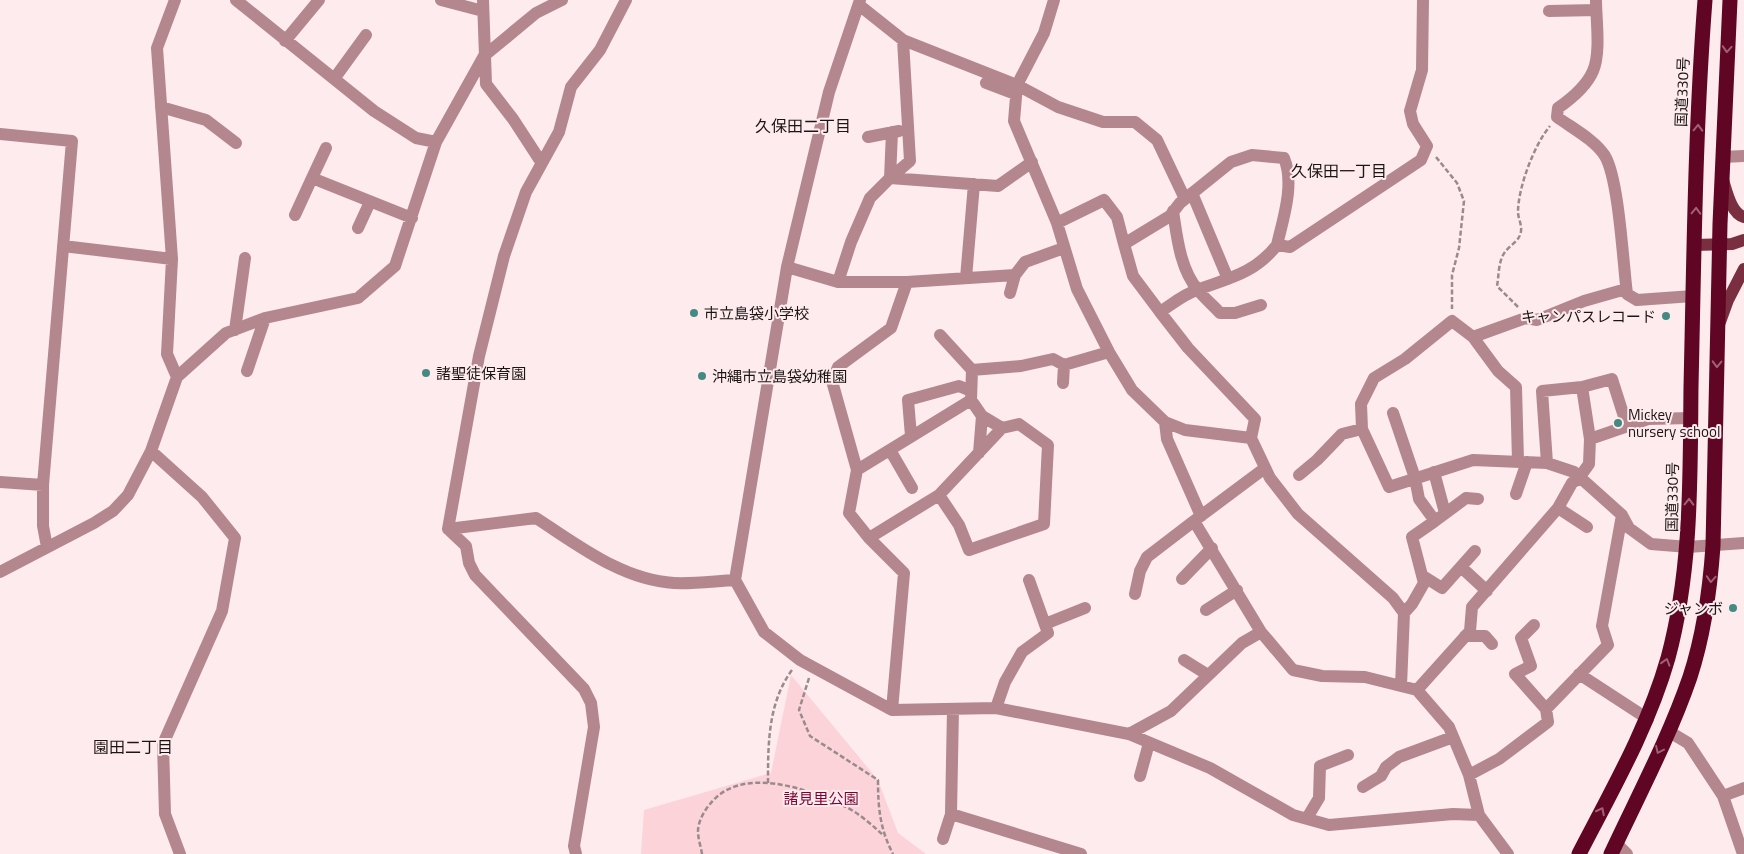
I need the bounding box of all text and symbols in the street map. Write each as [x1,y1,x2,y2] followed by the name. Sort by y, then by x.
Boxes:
[1721,45,1732,53] one-way arrow
[1669,57,1695,127] street label: 国道330号
[755,114,851,138] district label: 久保田二丁目
[1693,124,1703,132] one-way arrow
[1291,159,1387,183] district label: 久保田一丁目
[1690,207,1701,215] one-way arrow
[704,302,809,325] place label: 市立島袋小学校
[1521,305,1656,328] place label: キャンパスレコード
[688,307,700,319] marker: 市立島袋小学校
[1660,310,1672,322] marker: キャンパスレコード
[1712,360,1722,368] one-way arrow
[436,362,526,385] place label: 諸聖徒保育園
[712,365,847,388] place label: 沖縄市立島袋幼稚園
[420,367,432,379] marker: 諸聖徒保育園
[696,370,708,382] marker: 沖縄市立島袋幼稚園
[1628,403,1720,443] place label: Mickey nursery school
[1612,417,1624,429] marker: Mickey nursery school
[1660,462,1684,532] street label: 国道330号
[1684,498,1695,506] one-way arrow
[1706,575,1717,583] one-way arrow
[1664,597,1723,620] place label: ジャンボ
[1727,602,1739,614] marker: ジャンボ
[1661,659,1671,667] one-way arrow
[93,735,173,759] district label: 園田二丁目
[1655,745,1665,754] one-way arrow
[783,787,859,810] park label: 諸見里公園
[1595,807,1605,816] one-way arrow

